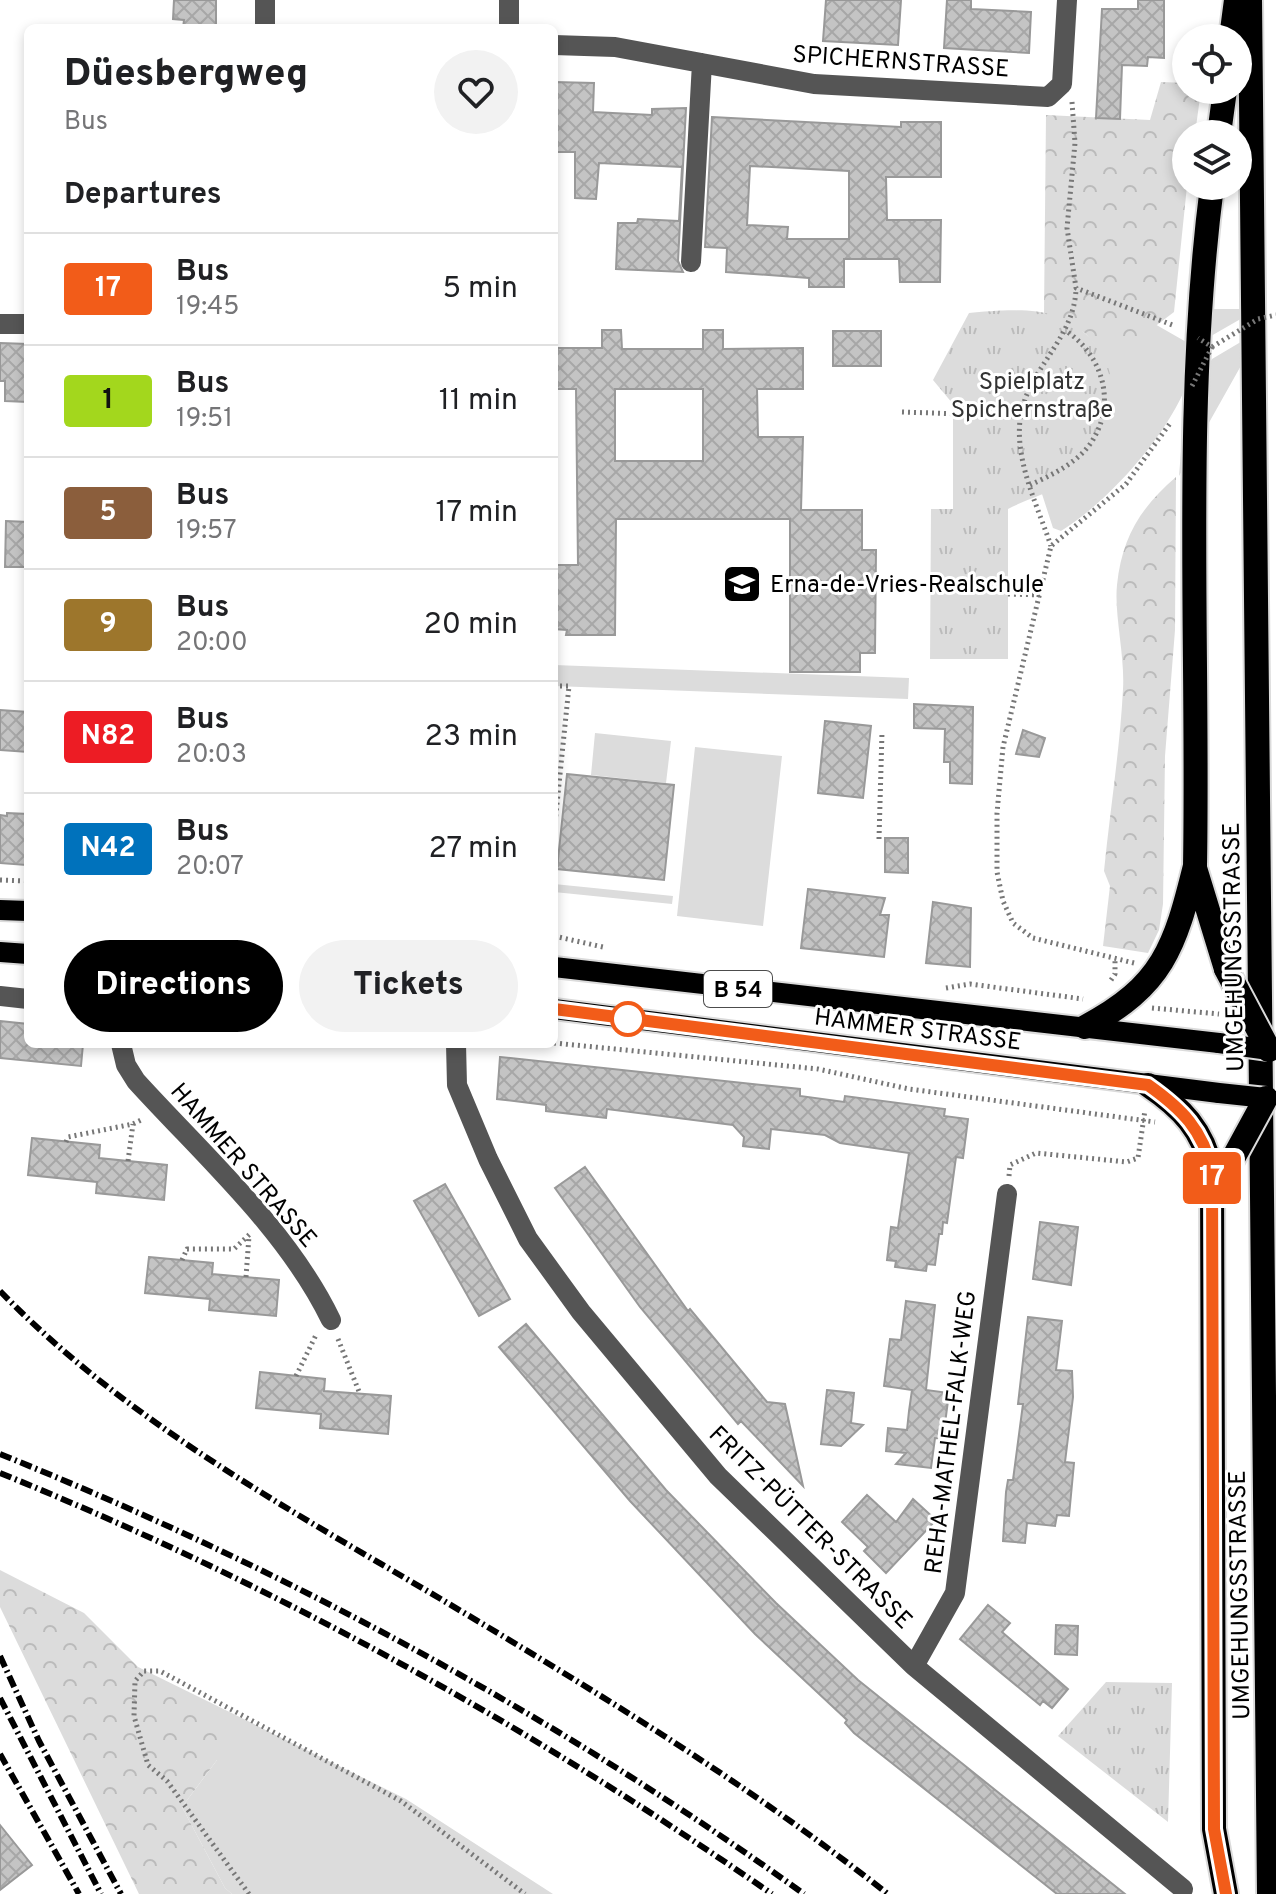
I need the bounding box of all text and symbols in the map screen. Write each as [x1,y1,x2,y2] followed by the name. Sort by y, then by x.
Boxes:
[1172,24,1252,200] map controls
[1172,24,1252,104] button: locate
[791,40,1010,86] street label: SPICHERNSTRASSE
[434,50,518,134] button: heart
[64,51,308,100] text: Düesbergweg
[64,106,108,139] text: Bus
[1172,120,1252,200] button: layers
[64,177,222,214] text: Departures
[176,254,229,291] text: Bus
[95,271,121,307] text: 17
[442,271,518,308] text: 5 min
[176,291,239,324] text: 19:45
[176,366,229,403] text: Bus
[951,368,1113,426] park label: Spielplatz Spichernstraße
[102,383,114,419] text: 1
[439,383,518,420] text: 11 min
[176,403,233,436] text: 19:51
[176,478,229,515] text: Bus
[99,495,117,531] text: 5
[435,495,518,532] text: 17 min
[176,515,237,548] text: 19:57
[721,563,763,605] school or university icon: Erna-de-Vries-Realschule
[770,571,1044,601] place label: Erna-de-Vries-Realschule
[176,590,229,627] text: Bus
[99,607,117,643] text: 9
[423,607,518,644] text: 20 min
[176,627,248,660] text: 20:00
[176,702,229,739] text: Bus
[81,719,135,755] text: N82
[425,719,518,756] text: 23 min
[176,739,247,772] text: 20:03
[176,814,229,851] text: Bus
[1218,822,1252,1072] street label: UMGEHUNGSSTRASSE
[80,831,136,867] text: N42
[429,831,518,868] text: 27 min
[176,851,244,884] text: 20:07
[64,940,283,1032] button: Directions
[299,940,518,1032] button: Tickets
[704,971,772,1007] road number: B 54
[611,1002,645,1036] unlabelled marker
[812,1003,1023,1059] street label: HAMMER STRASSE
[163,1078,322,1255] street label: HAMMER STRASSE
[1176,1152,1248,1204] line badge: 17
[1199,1160,1225,1196] text: 17
[920,1289,984,1576] street label: REHA-MATHEL-FALK-WEG
[701,1419,919,1637] street label: FRITZ-PÜTTER-STRASSE
[1224,1470,1258,1720] street label: UMGEHUNGSSTRASSE

